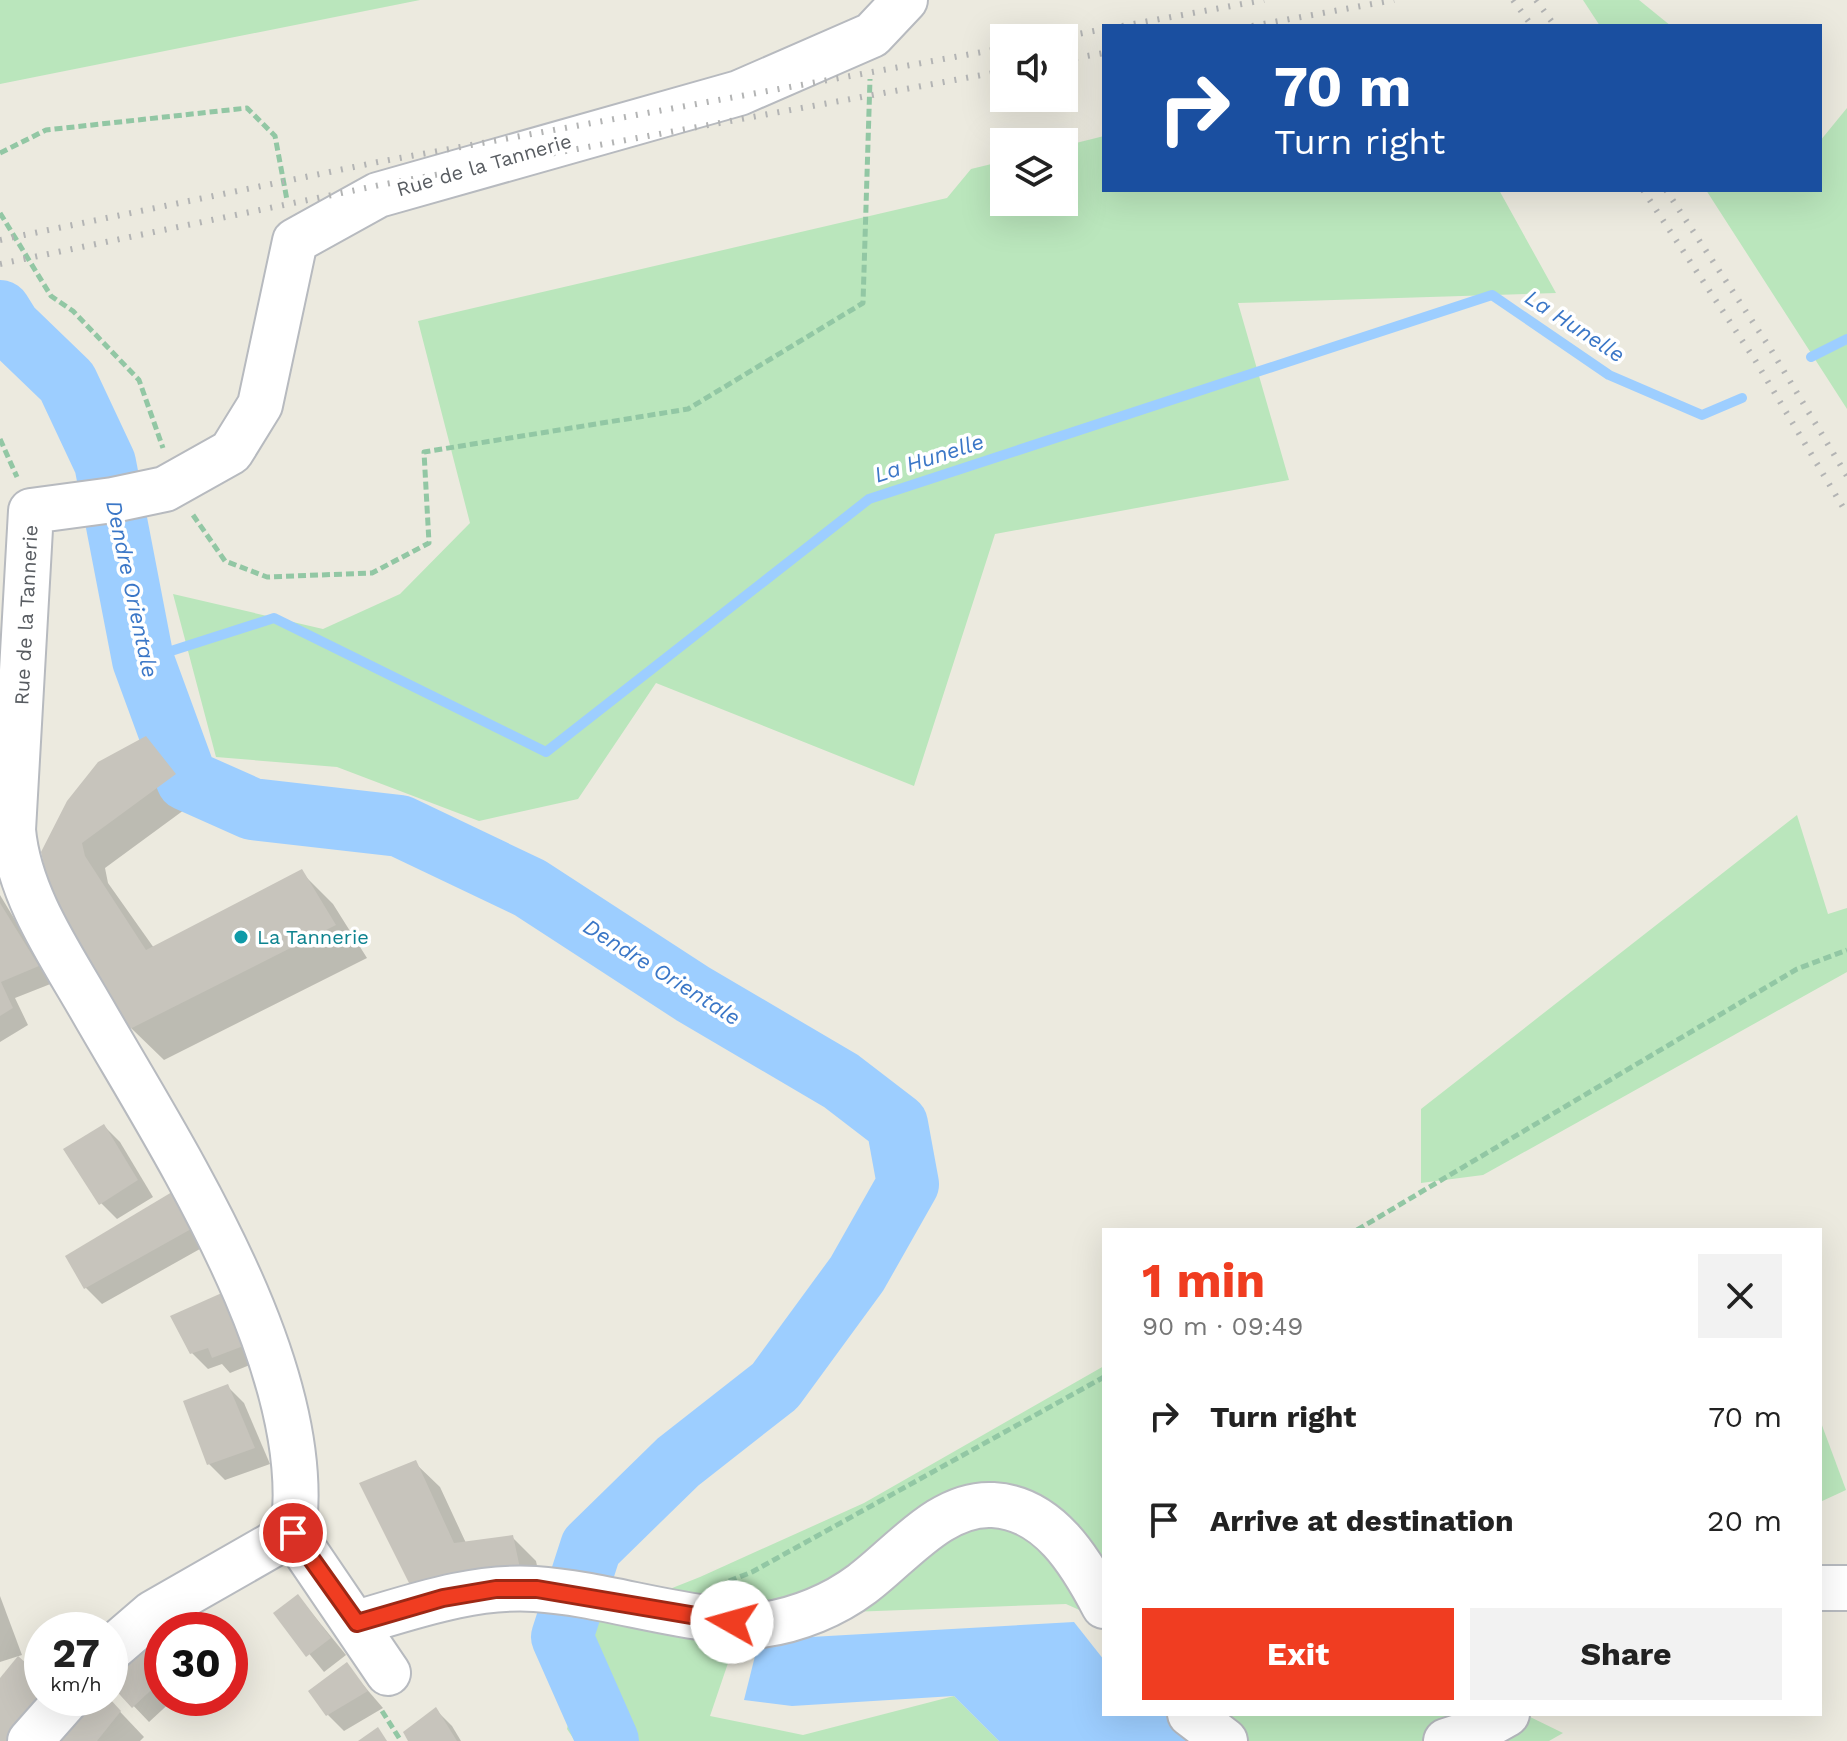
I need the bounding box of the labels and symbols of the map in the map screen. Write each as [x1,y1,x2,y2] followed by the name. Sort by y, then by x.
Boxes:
[394,129,574,201] street label: Rue de la Tannerie
[1521,285,1629,367] water label: La Hunelle
[871,429,987,487] water label: La Hunelle
[101,498,163,680] water label: Dendre Orientale
[9,524,43,706] street label: Rue de la Tannerie
[579,914,745,1030] water label: Dendre Orientale
[257,925,369,949] place label: La Tannerie
[232,928,250,946] marker: La Tannerie
[259,1499,327,1567] pin
[690,1580,774,1664] position arrow
[144,1612,248,1716] speed limit sign: 30

